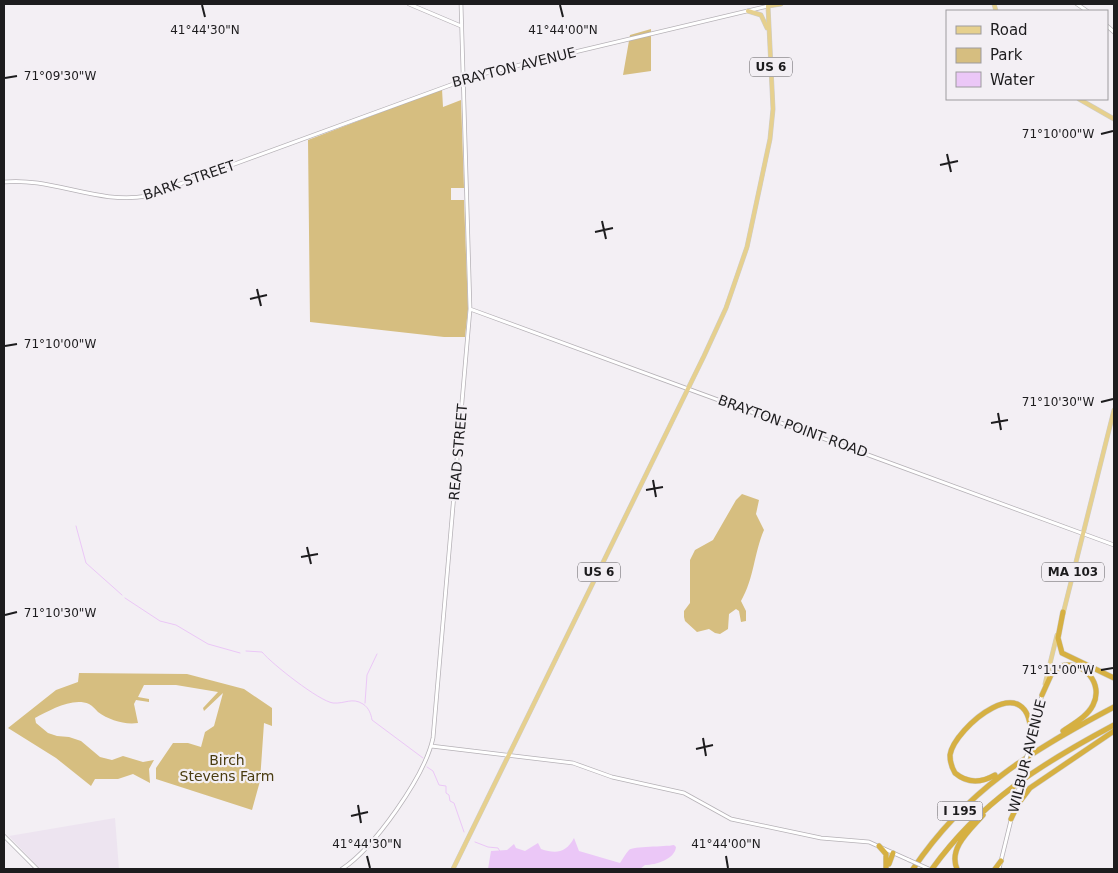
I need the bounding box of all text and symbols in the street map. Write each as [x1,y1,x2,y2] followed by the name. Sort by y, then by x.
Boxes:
[946,10,1108,100] legend
[990,21,1028,39] text: Road
[170,23,240,37] text: 41°44'30"N
[528,23,598,37] text: 41°44'00"N
[450,44,578,90] street label: BRAYTON AVENUE
[990,46,1023,64] text: Park
[750,58,792,76] road number: US 6
[24,69,96,83] text: 71°09'30"W
[990,71,1035,89] text: Water
[1022,127,1094,141] text: 71°10'00"W
[141,157,237,203] street label: BARK STREET
[24,337,96,351] text: 71°10'00"W
[716,391,870,461] street label: BRAYTON POINT ROAD
[1022,395,1094,409] text: 71°10'30"W
[446,403,470,501] street label: READ STREET
[578,562,620,582] road number: US 6
[1042,562,1104,582] road number: MA 103
[24,606,96,620] text: 71°10'30"W
[1022,663,1094,677] text: 71°11'00"W
[1005,698,1049,814] street label: WILBUR AVENUE
[180,752,275,784] park label: Birch Stevens Farm
[938,801,982,820] road number: I 195
[332,837,402,851] text: 41°44'30"N
[691,837,761,851] text: 41°44'00"N

